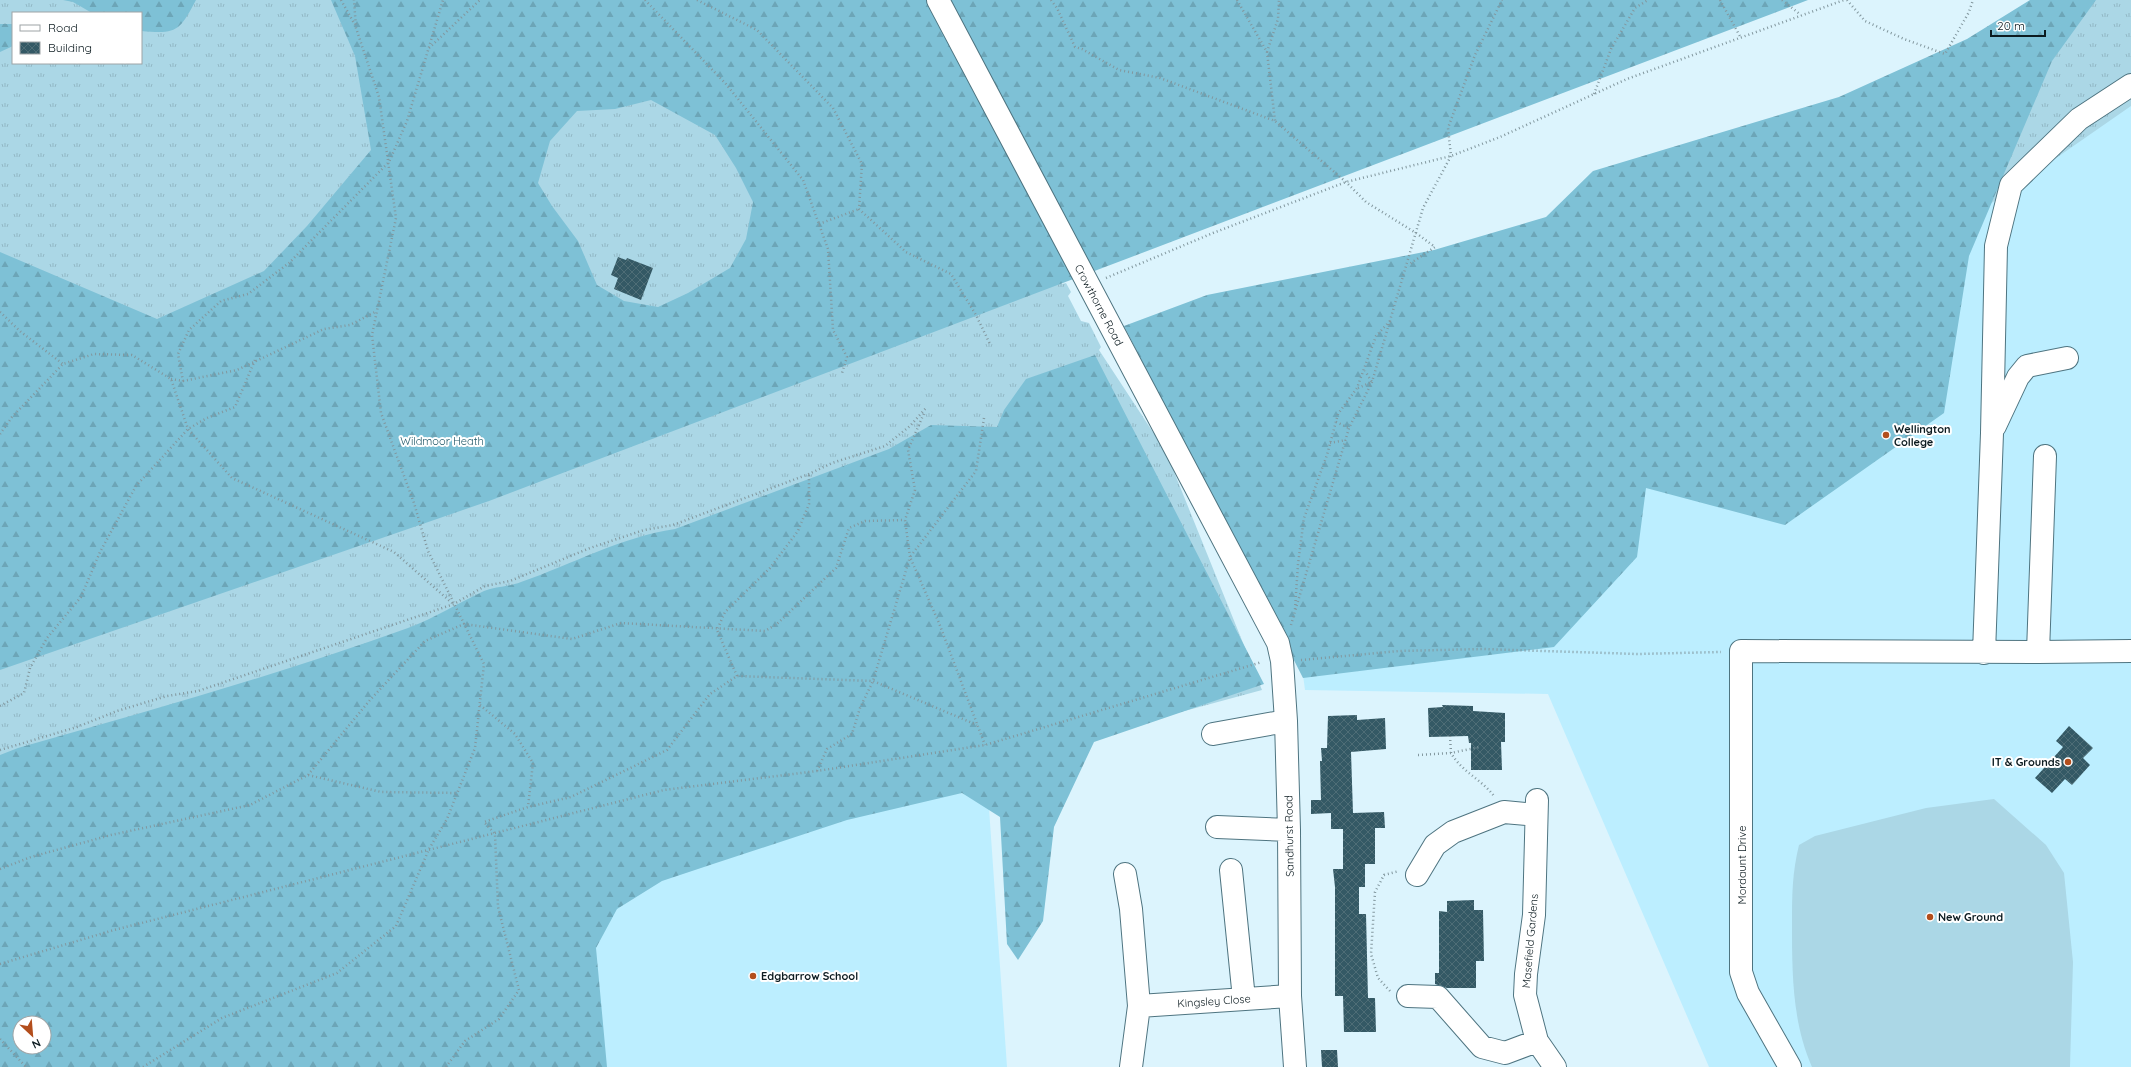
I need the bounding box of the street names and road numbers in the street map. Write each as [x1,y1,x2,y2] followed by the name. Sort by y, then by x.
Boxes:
[1072,262,1126,348] street label: Crowthorne Road
[1281,795,1297,877] street label: Sandhurst Road
[1735,826,1749,904] street label: Mordaunt Drive
[1519,893,1541,989] street label: Masefield Gardens
[1177,991,1251,1011] street label: Kingsley Close

